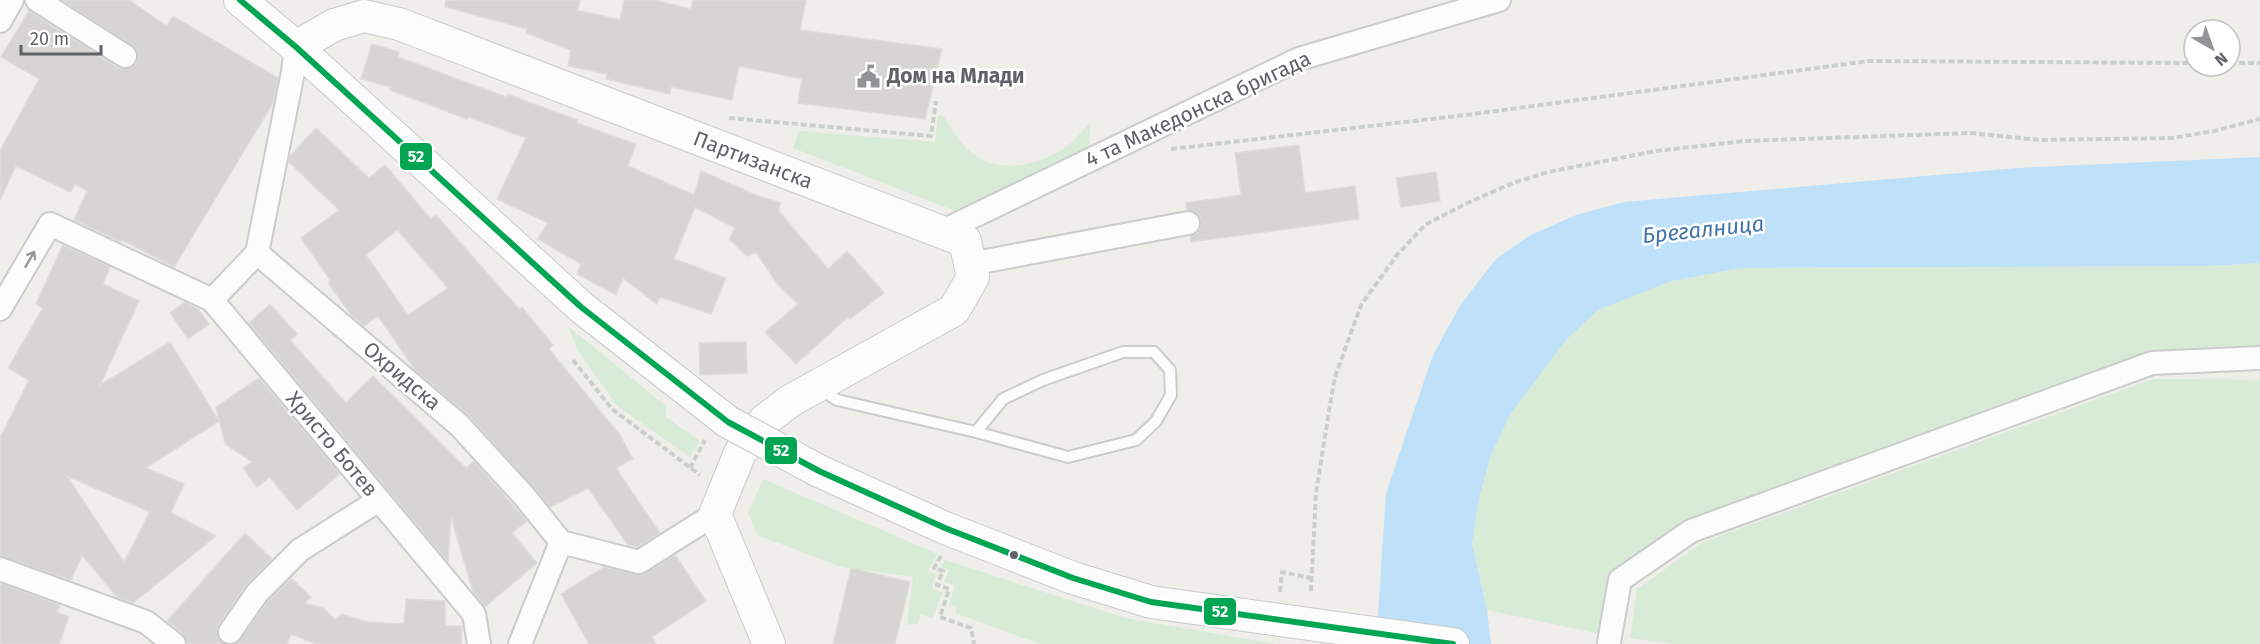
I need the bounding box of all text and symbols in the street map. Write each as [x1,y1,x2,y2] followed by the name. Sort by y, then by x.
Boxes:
[21,18,100,56] scale bar
[2182,18,2242,78] north arrow
[30,28,69,50] text: 20 m
[1081,45,1315,173] street label: 4 та Македонска бригада
[2211,48,2231,70] text: N
[856,63,882,89] public building icon: Дом на Млади
[886,63,1024,89] place label: Дом на Млади
[690,125,816,195] street label: Партизанска
[399,142,433,171] line badge: 52
[408,147,424,166] text: 52
[1641,210,1765,249] water label: Брегалница
[24,251,36,268] one-way arrow
[358,336,446,416] street label: Охридска
[280,386,384,502] street label: Христо Ботев
[764,436,798,465] line badge: 52
[773,441,789,460] text: 52
[1008,549,1020,561] unlabelled marker
[1203,597,1237,626] line badge: 52
[1212,602,1228,621] text: 52

